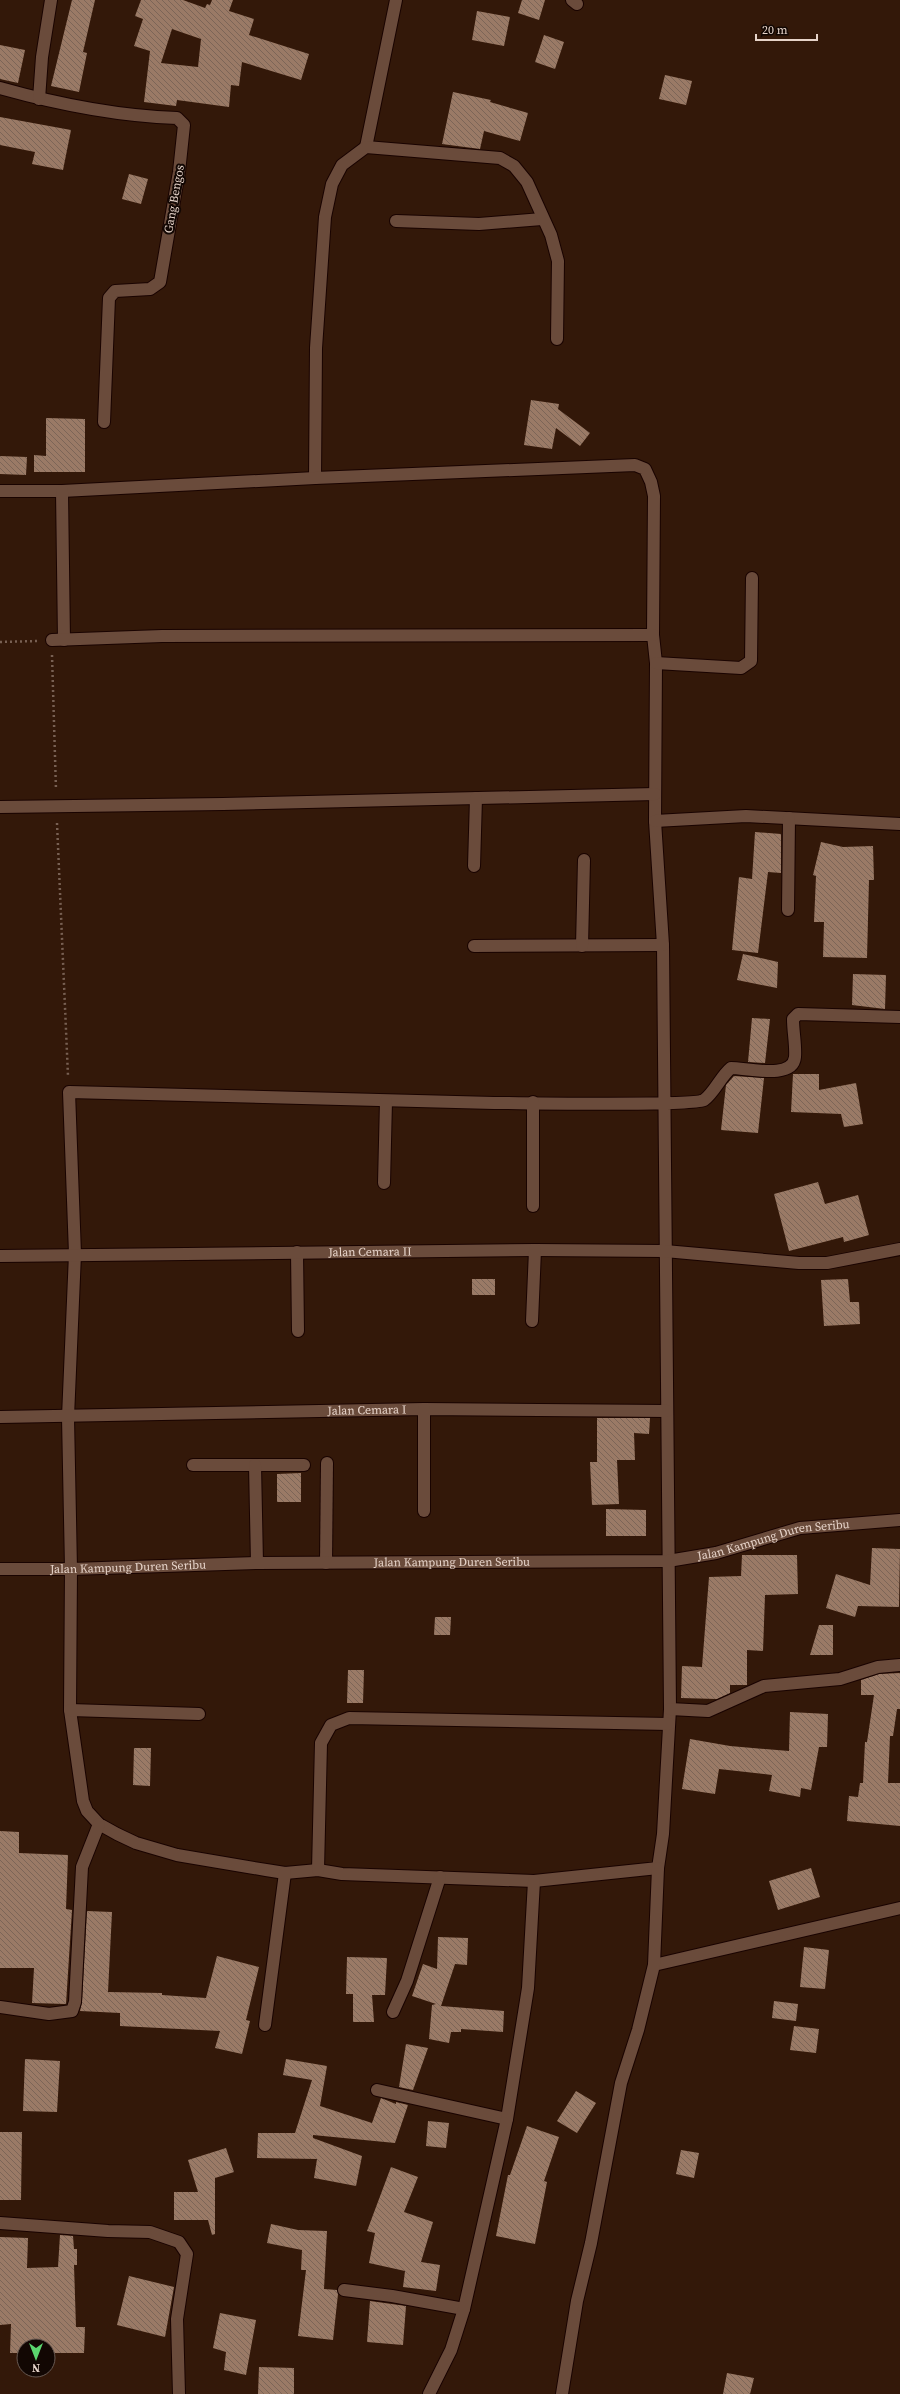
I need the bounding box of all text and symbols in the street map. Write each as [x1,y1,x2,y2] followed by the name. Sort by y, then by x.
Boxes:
[756,16,817,42] scale bar
[762,22,788,38] text: 20 m
[160,163,188,235] street label: Gang Bengos
[327,1243,412,1260] street label: Jalan Cemara II
[326,1401,406,1419] street label: Jalan Cemara I
[695,1516,850,1564] street label: Jalan Kampung Duren Seribu
[373,1554,530,1570] street label: Jalan Kampung Duren Seribu
[49,1557,206,1577] street label: Jalan Kampung Duren Seribu
[16,2338,56,2378] north arrow
[32,2360,40,2375] text: N

